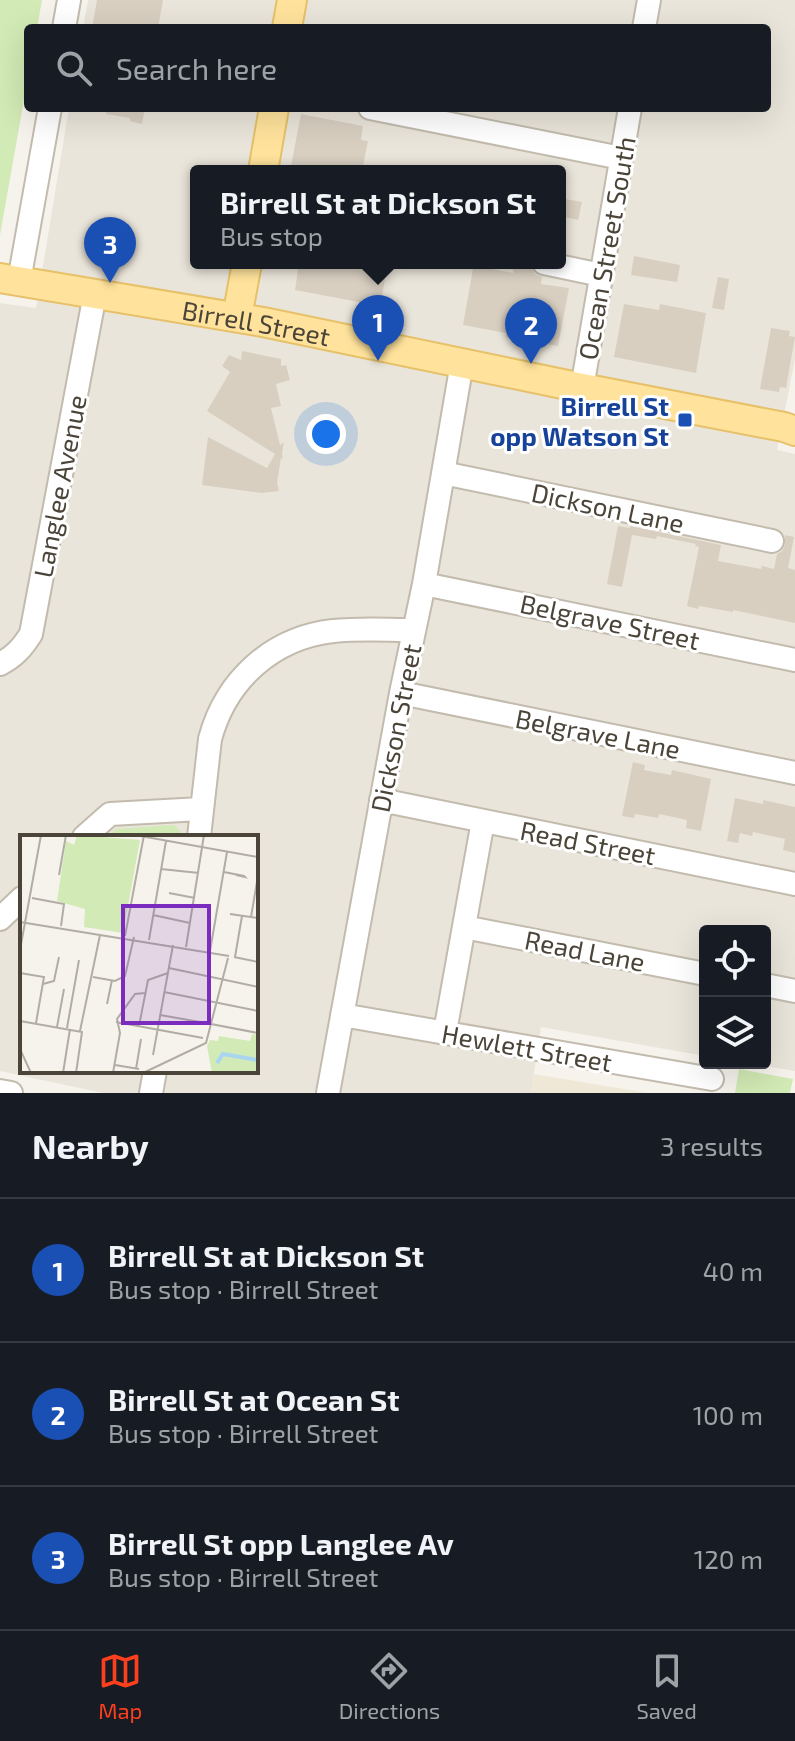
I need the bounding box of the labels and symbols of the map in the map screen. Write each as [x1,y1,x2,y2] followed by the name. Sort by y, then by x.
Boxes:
[571,134,641,362] street label: Ocean Street South
[84,217,136,283] pin: 3
[180,293,333,351] street label: Birrell Street
[352,295,404,361] pin: 1
[505,298,557,364] pin: 2
[490,390,669,451] place label: Birrell St opp Watson St
[26,392,92,580] street label: Langlee Avenue
[676,411,694,429] marker: Birrell St opp Watson St
[306,414,346,454] your location
[529,476,687,538] street label: Dickson Lane
[517,587,703,655] street label: Belgrave Street
[363,641,427,815] street label: Dickson Street
[513,702,683,764] street label: Belgrave Lane
[518,814,658,870] street label: Read Street
[20,835,258,1073] inset map
[522,923,648,977] street label: Read Lane
[439,1017,615,1077] street label: Hewlett Street

